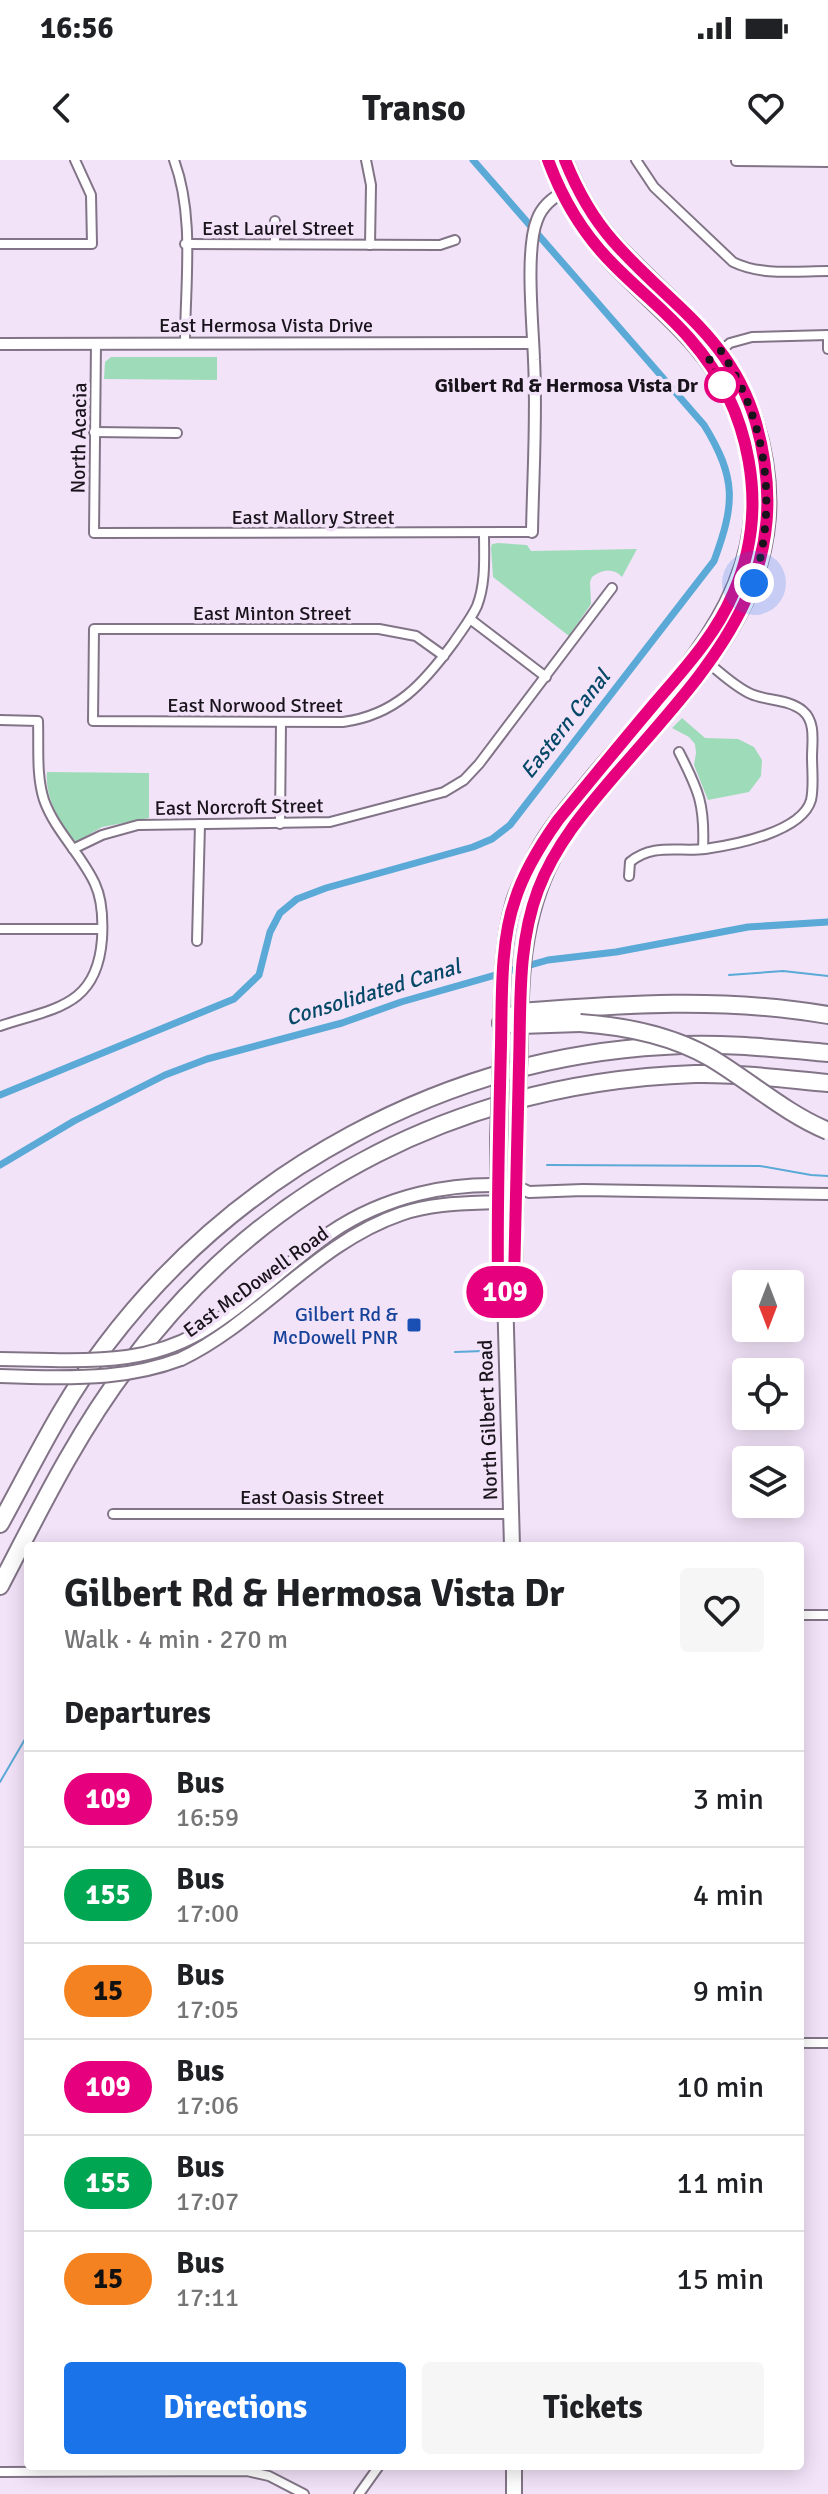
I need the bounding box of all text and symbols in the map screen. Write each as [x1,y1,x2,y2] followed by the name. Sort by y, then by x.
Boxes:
[40,10,114,47] text: 16:56
[40,86,84,130] icon: back
[362,86,466,131] text: Transo
[744,86,788,130] icon: heart
[202,216,354,241] street label: East Laurel Street
[159,313,373,338] street label: East Hermosa Vista Drive
[705,368,739,402] marker: Gilbert Rd & Hermosa Vista Dr
[435,373,698,398] place label: Gilbert Rd & Hermosa Vista Dr
[66,382,92,494] street label: North Acacia
[231,505,395,530] street label: East Mallory Street
[734,563,774,603] your location
[193,601,351,626] street label: East Minton Street
[514,663,617,784] water label: Eastern Canal
[167,693,343,718] street label: East Norwood Street
[154,793,324,821] street label: East Norcroft Street
[282,952,465,1031] water label: Consolidated Canal
[179,1221,333,1343] street label: East McDowell Road
[459,1266,551,1318] line badge: 109
[732,1270,804,1342] north arrow
[732,1270,804,1518] map controls
[482,1275,528,1309] text: 109
[272,1302,399,1350] place label: Gilbert Rd & McDowell PNR
[405,1316,423,1334] marker: Gilbert Rd & McDowell PNR
[473,1339,503,1501] street label: North Gilbert Road
[732,1358,804,1430] button: locate
[732,1446,804,1518] button: layers
[240,1485,384,1510] street label: East Oasis Street
[680,1568,764,1652] button: heart
[64,1570,564,1617] text: Gilbert Rd & Hermosa Vista Dr
[64,1624,288,1656] text: Walk · 4 min · 270 m
[64,1695,211,1732] text: Departures
[176,1765,224,1802] text: Bus
[693,1781,764,1818] text: 3 min
[85,1782,131,1816] text: 109
[176,1802,239,1834] text: 16:59
[176,1861,224,1898] text: Bus
[693,1877,764,1914] text: 4 min
[85,1878,131,1912] text: 155
[176,1898,239,1930] text: 17:00
[176,1957,224,1994] text: Bus
[693,1973,764,2010] text: 9 min
[93,1974,123,2008] text: 15
[176,1994,239,2026] text: 17:05
[176,2053,224,2090] text: Bus
[677,2069,764,2106] text: 10 min
[85,2070,131,2104] text: 109
[176,2090,239,2122] text: 17:06
[176,2149,224,2186] text: Bus
[677,2165,764,2202] text: 11 min
[85,2166,131,2200] text: 155
[176,2186,239,2218] text: 17:07
[176,2245,224,2282] text: Bus
[677,2261,764,2298] text: 15 min
[93,2262,123,2296] text: 15
[176,2282,239,2314] text: 17:11
[64,2362,406,2454] button: Directions
[422,2362,764,2454] button: Tickets

